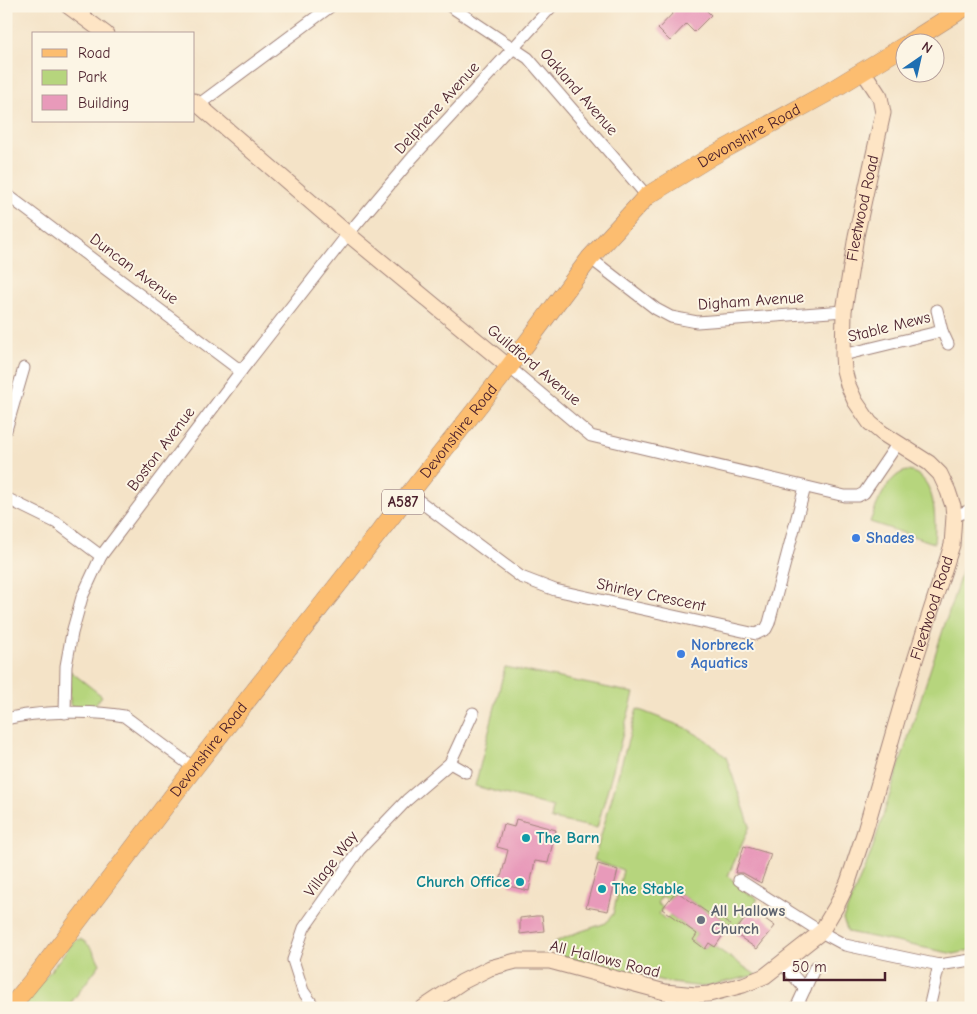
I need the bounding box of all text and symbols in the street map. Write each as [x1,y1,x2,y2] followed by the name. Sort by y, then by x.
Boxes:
[32,32,195,122] legend
[894,32,944,82] north arrow
[918,38,936,57] text: N
[78,44,110,62] text: Road
[536,45,622,139] street label: Oakland Avenue
[391,58,483,158] street label: Delphene Avenue
[78,68,107,86] text: Park
[78,94,129,112] text: Building
[694,100,804,172] street label: Devonshire Road
[843,153,882,263] street label: Fleetwood Road
[86,230,182,308] street label: Duncan Avenue
[697,288,805,314] street label: Digham Avenue
[846,308,932,346] street label: Stable Mews
[484,321,584,409] street label: Guildford Avenue
[416,380,501,482] street label: Devonshire Road
[124,403,198,495] street label: Boston Avenue
[382,490,424,514] road number: A587
[866,529,915,547] place label: Shades
[850,532,862,544] marker: Shades
[907,554,957,662] street label: Fleetwood Road
[595,575,708,615] street label: Shirley Crescent
[691,636,754,672] place label: Norbreck Aquatics
[675,648,687,660] marker: Norbreck Aquatics
[166,699,251,800] street label: Devonshire Road
[300,827,362,900] street label: Village Way
[536,829,599,847] place label: The Barn
[520,832,532,844] marker: The Barn
[416,873,510,891] place label: Church Office
[514,876,526,888] marker: Church Office
[612,880,684,898] place label: The Stable
[596,883,608,895] marker: The Stable
[711,902,785,938] place label: All Hallows Church
[695,914,707,926] marker: All Hallows Church
[548,937,662,981] street label: All Hallows Road
[784,949,886,981] scale bar
[792,958,827,976] text: 50 m

